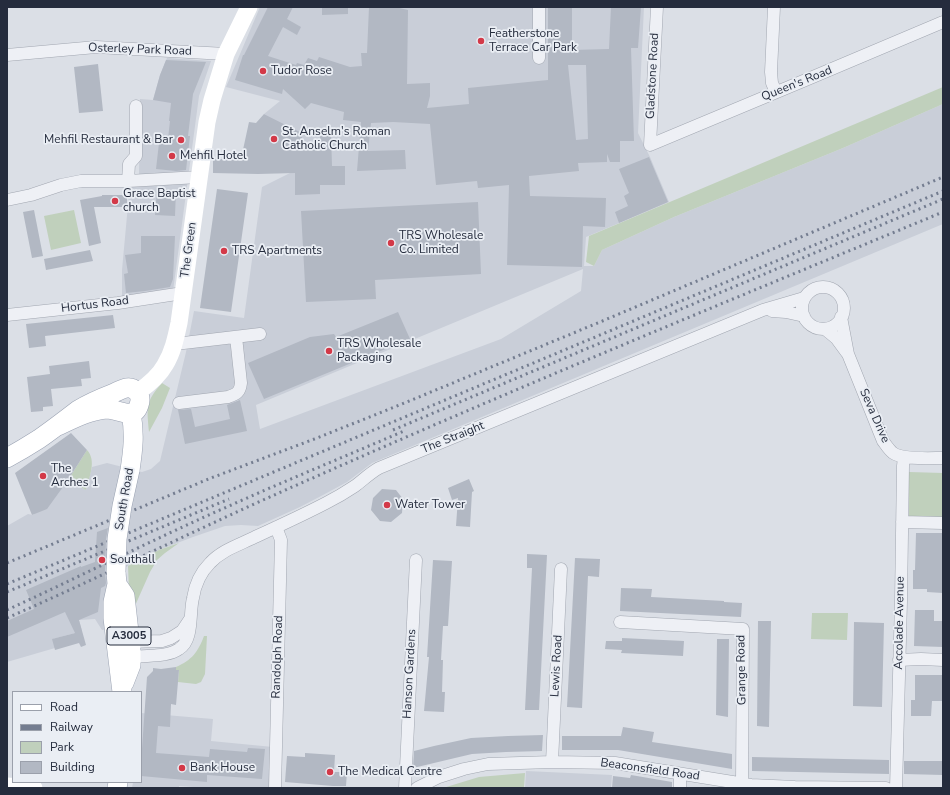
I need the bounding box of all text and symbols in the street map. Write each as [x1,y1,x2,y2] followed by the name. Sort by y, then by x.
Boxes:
[489,27,577,55] place label: Featherstone Terrace Car Park
[644,33,662,119] street label: Gladstone Road
[476,36,486,46] marker: Featherstone Terrace Car Park
[88,41,192,59] street label: Osterley Park Road
[760,63,834,105] street label: Queen's Road
[271,64,332,78] place label: Tudor Rose
[258,66,268,76] marker: Tudor Rose
[282,125,391,153] place label: St. Anselm's Roman Catholic Church
[44,133,173,147] place label: Mehfil Restaurant & Bar
[269,134,279,144] marker: St. Anselm's Roman Catholic Church
[176,135,186,145] marker: Mehfil Restaurant & Bar
[180,149,247,163] place label: Mehfil Hotel
[167,151,177,161] marker: Mehfil Hotel
[123,187,196,215] place label: Grace Baptist church
[110,196,120,206] marker: Grace Baptist church
[178,221,200,279] street label: The Green
[399,229,483,257] place label: TRS Wholesale Co. Limited
[386,238,396,248] marker: TRS Wholesale Co. Limited
[232,244,322,258] place label: TRS Apartments
[219,246,229,256] marker: TRS Apartments
[60,294,130,316] street label: Hortus Road
[337,337,421,365] place label: TRS Wholesale Packaging
[324,346,334,356] marker: TRS Wholesale Packaging
[856,387,892,445] street label: Seva Drive
[419,419,487,457] street label: The Straight
[51,462,99,490] place label: The Arches 1
[112,467,138,531] street label: South Road
[38,471,48,481] marker: The Arches 1
[395,498,465,512] place label: Water Tower
[382,500,392,510] marker: Water Tower
[110,553,155,567] place label: Southall
[97,555,107,565] marker: Southall
[892,576,908,670] street label: Accolade Avenue
[269,615,287,699] street label: Randolph Road
[107,627,151,645] road number: A3005
[400,629,420,719] street label: Hanson Gardens
[548,634,566,698] street label: Lewis Road
[734,635,750,705] street label: Grange Road
[12,691,142,783] legend
[50,699,78,715] text: Road
[50,719,93,735] text: Railway
[50,739,74,755] text: Park
[599,756,701,784] street label: Beaconsfield Road
[50,759,95,775] text: Building
[190,761,255,775] place label: Bank House
[177,763,187,773] marker: Bank House
[338,765,442,779] place label: The Medical Centre
[325,767,335,777] marker: The Medical Centre

